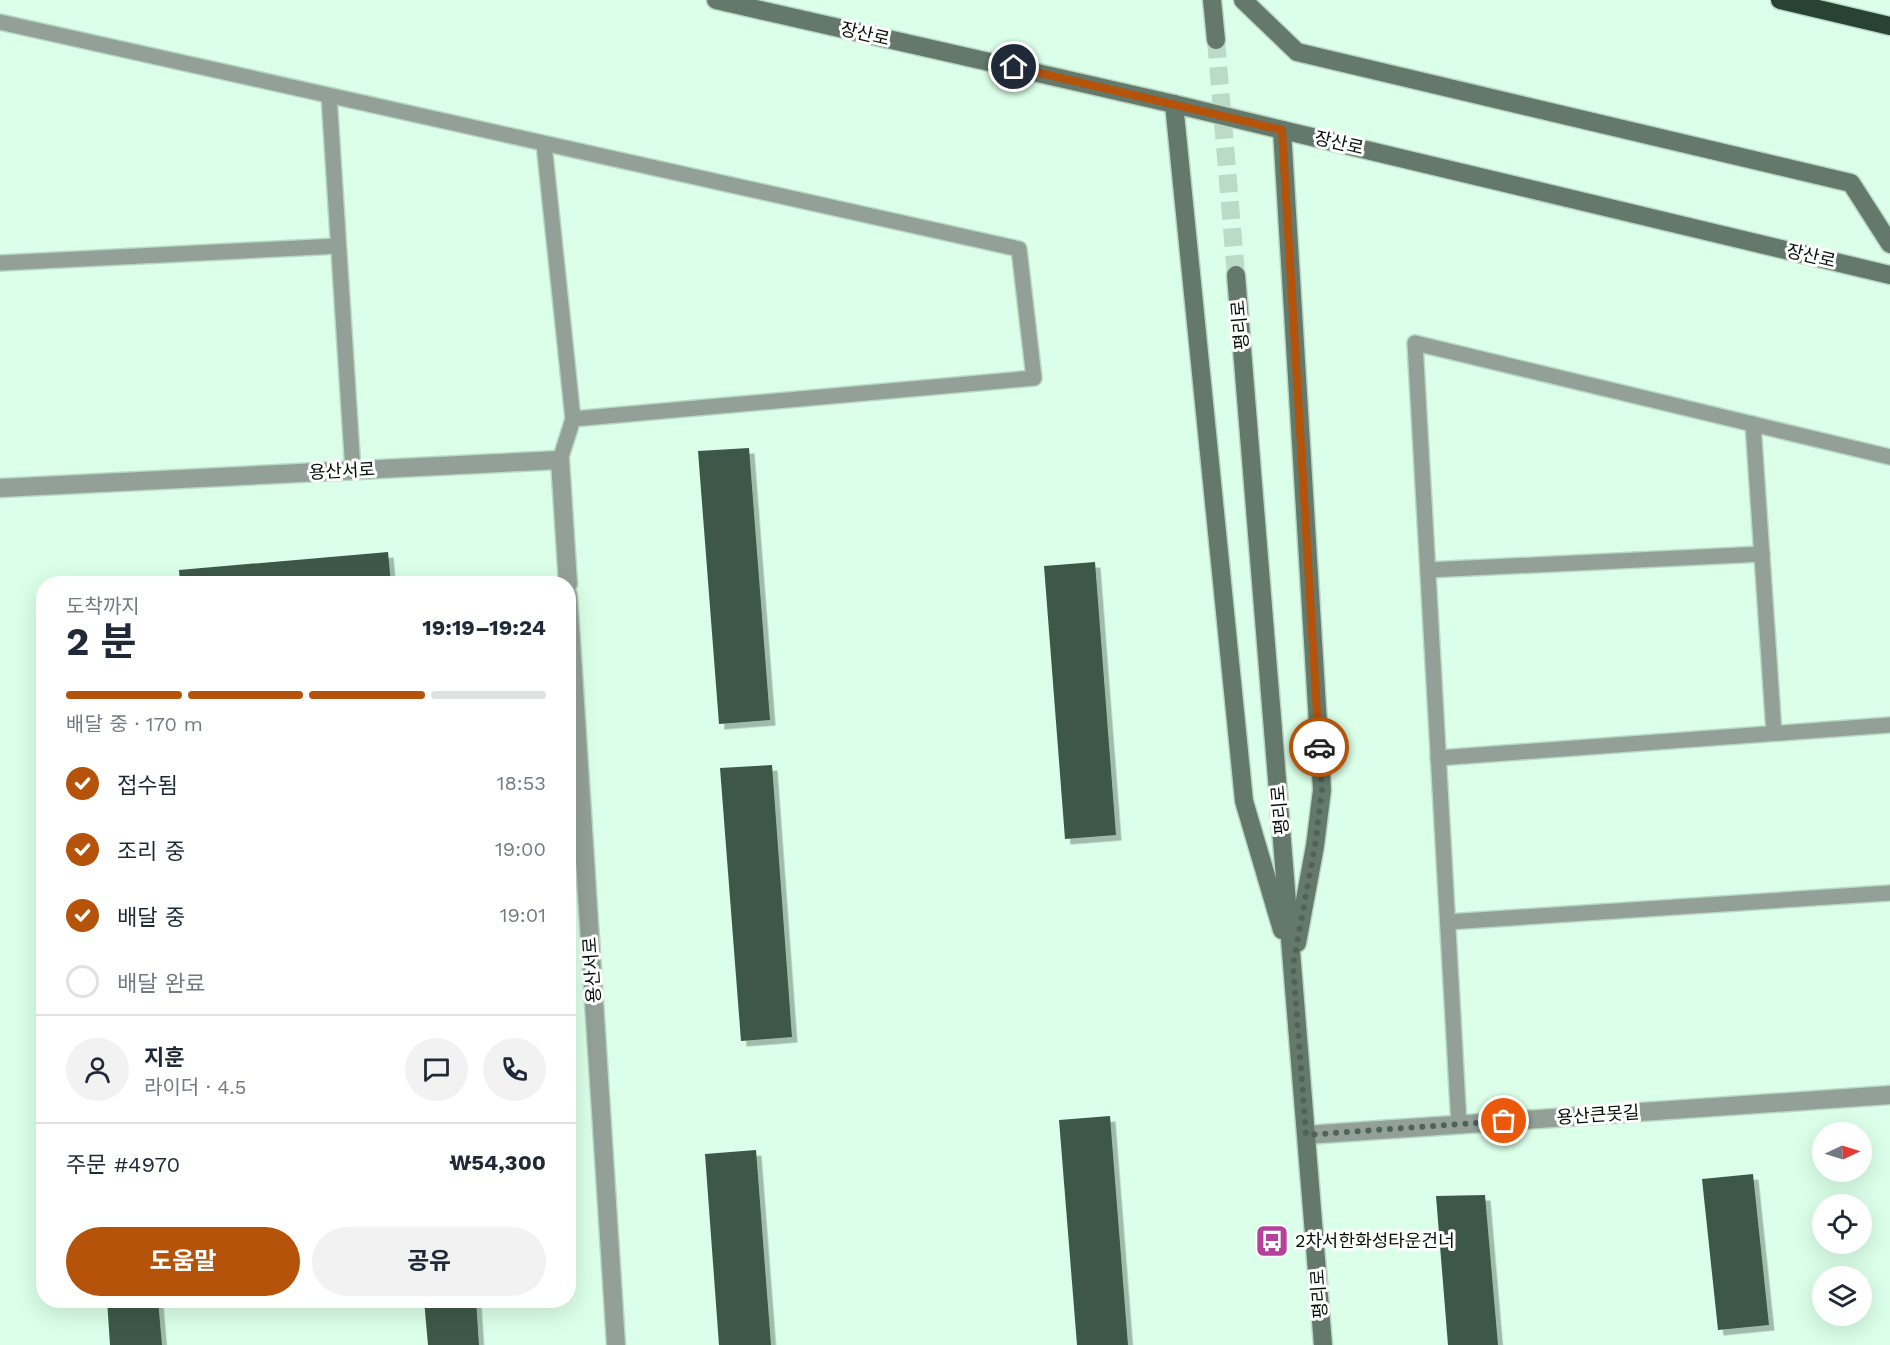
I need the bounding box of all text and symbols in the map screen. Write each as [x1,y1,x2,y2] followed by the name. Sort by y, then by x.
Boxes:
[839,18,892,49] street label: 장산로
[988,41,1039,92] pin
[997,50,1030,83] icon: home
[1313,127,1366,158] street label: 장산로
[1785,240,1838,271] street label: 장산로
[1227,299,1252,351] street label: 평리로
[308,458,376,483] street label: 용산서로
[66,594,140,618] text: 도착까지
[422,615,546,640] text: 19:19–19:24
[66,619,136,664] text: 2 분
[66,712,203,736] text: 배달 중 · 170 m
[1289,717,1349,777] courier
[1303,731,1336,764] icon: car
[66,767,99,800] icon: check
[497,771,546,795] text: 18:53
[117,773,178,798] text: 접수됨
[1267,784,1292,836] street label: 평리로
[66,833,99,866] icon: check
[495,837,546,861] text: 19:00
[117,839,185,864] text: 조리 중
[66,899,99,932] icon: check
[500,903,546,927] text: 19:01
[117,905,185,930] text: 배달 중
[579,936,604,1004] street label: 용산서로
[117,971,205,996] text: 배달 완료
[66,1038,129,1101] button: person
[405,1038,468,1101] button: chat
[483,1038,546,1101] button: phone
[144,1045,184,1070] text: 지훈
[144,1075,246,1099] text: 라이더 · 4.5
[1478,1095,1529,1146] pin
[1556,1101,1640,1128] street label: 용산큰못길
[1487,1104,1520,1137] icon: bag
[1812,1122,1872,1182] north arrow
[1812,1122,1872,1326] map controls
[449,1150,546,1175] text: ₩54,300
[66,1152,180,1177] text: 주문 #4970
[1812,1194,1872,1254] button: locate
[1254,1223,1290,1259] bus stop icon: 2차서한화성타운건너
[66,1227,300,1296] button: 도움말
[312,1227,546,1296] button: 공유
[1295,1230,1455,1251] place label: 2차서한화성타운건너
[1812,1266,1872,1326] button: layers
[1306,1269,1331,1320] street label: 평리로

